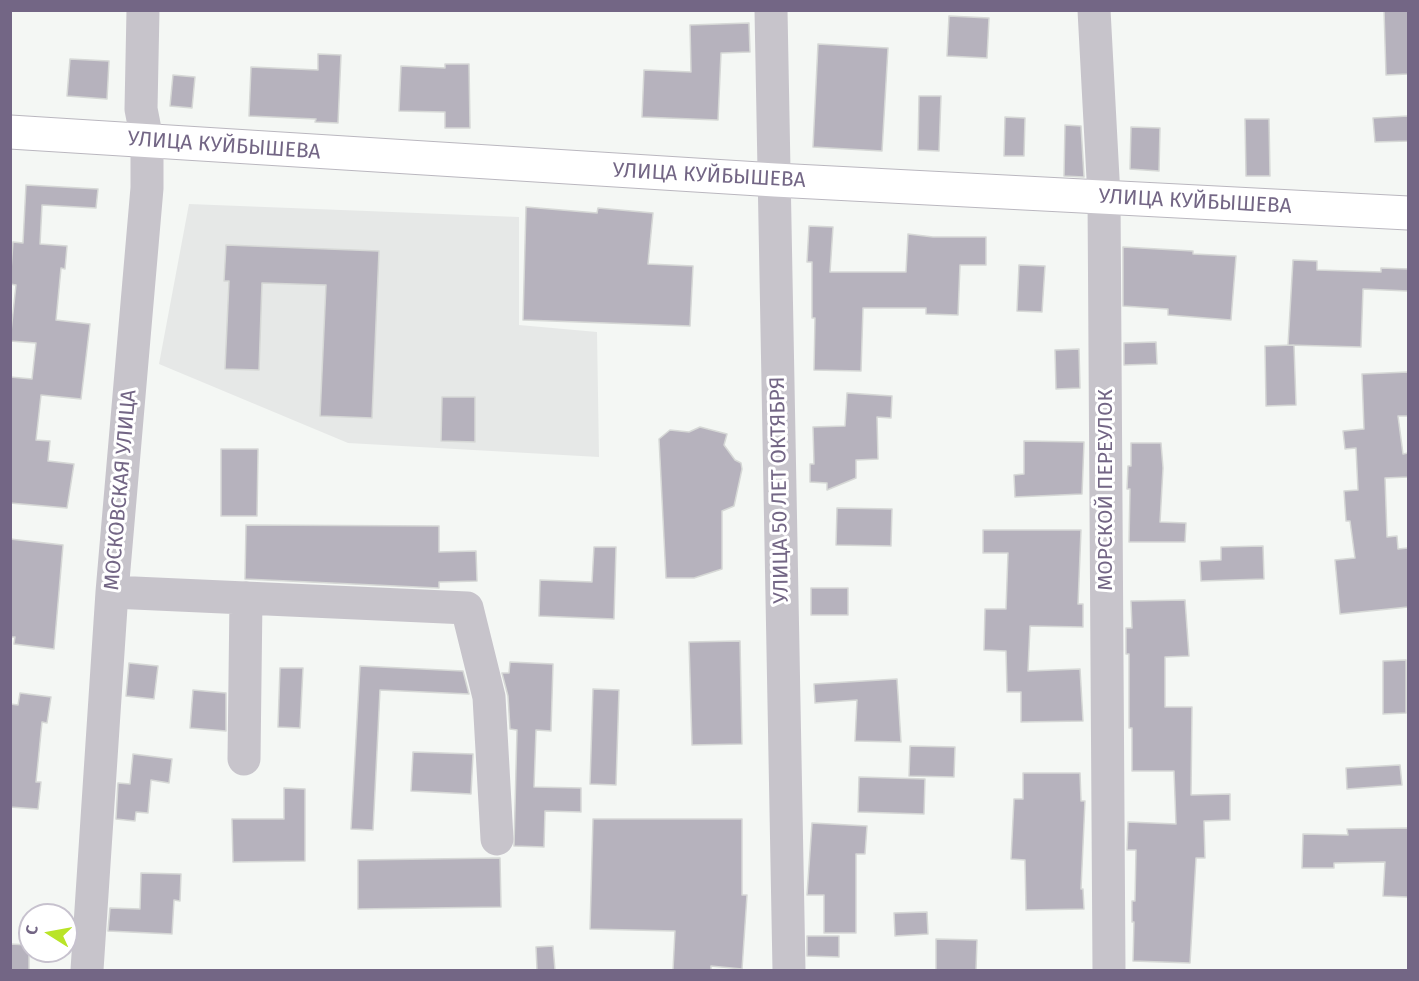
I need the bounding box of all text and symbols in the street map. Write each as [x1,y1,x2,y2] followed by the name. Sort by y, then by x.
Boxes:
[127,127,321,165] street label: УЛИЦА КУЙБЫШЕВА
[612,158,806,194] street label: УЛИЦА КУЙБЫШЕВА
[1098,184,1292,220] street label: УЛИЦА КУЙБЫШЕВА
[765,376,795,604] street label: УЛИЦА 50 ЛЕТ ОКТЯБРЯ
[100,389,142,591] street label: МОСКОВСКАЯ УЛИЦА
[1093,389,1119,591] street label: МОРСКОЙ ПЕРЕУЛОК
[18,903,78,963] north arrow
[22,924,42,936] text: С

